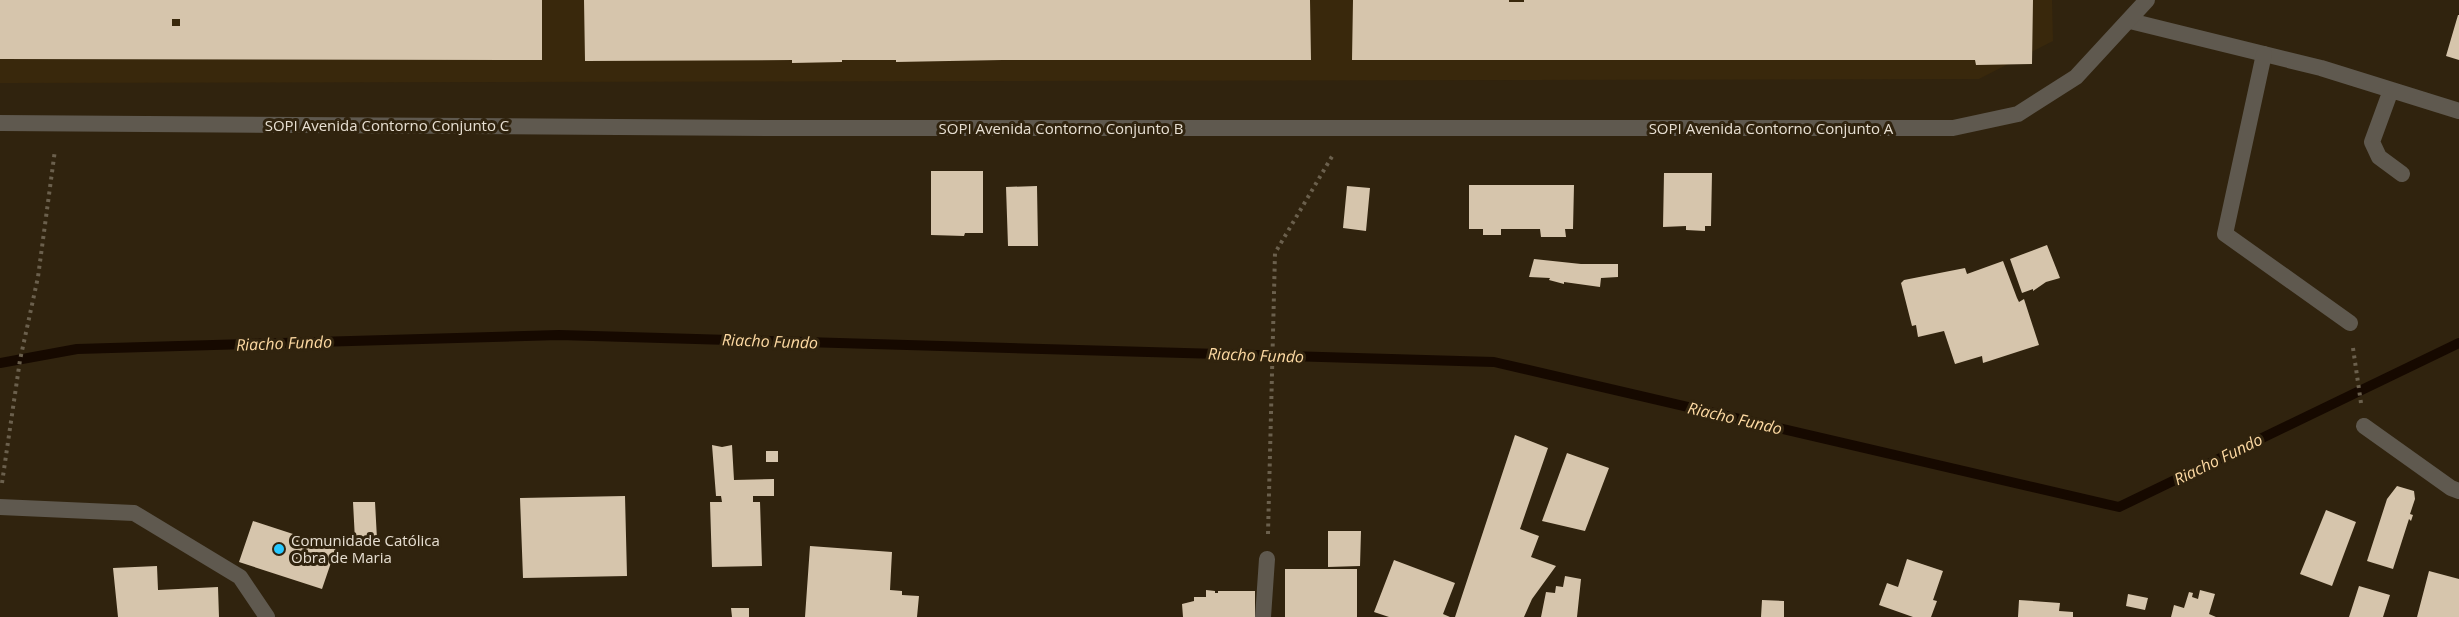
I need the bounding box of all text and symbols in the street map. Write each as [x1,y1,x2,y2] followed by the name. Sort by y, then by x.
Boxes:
[265,115,509,135] street label: SOPI Avenida Contorno Conjunto C
[939,118,1183,138] street label: SOPI Avenida Contorno Conjunto B
[1649,118,1894,138] street label: SOPI Avenida Contorno Conjunto A
[722,328,818,354] water label: Riacho Fundo
[236,330,332,356] water label: Riacho Fundo
[1208,342,1304,368] water label: Riacho Fundo
[1686,396,1784,440] water label: Riacho Fundo
[2170,428,2266,490] water label: Riacho Fundo
[291,530,440,567] place label: Comunidade Católica Obra de Maria
[272,542,286,556] marker: Comunidade Católica Obra de Maria

